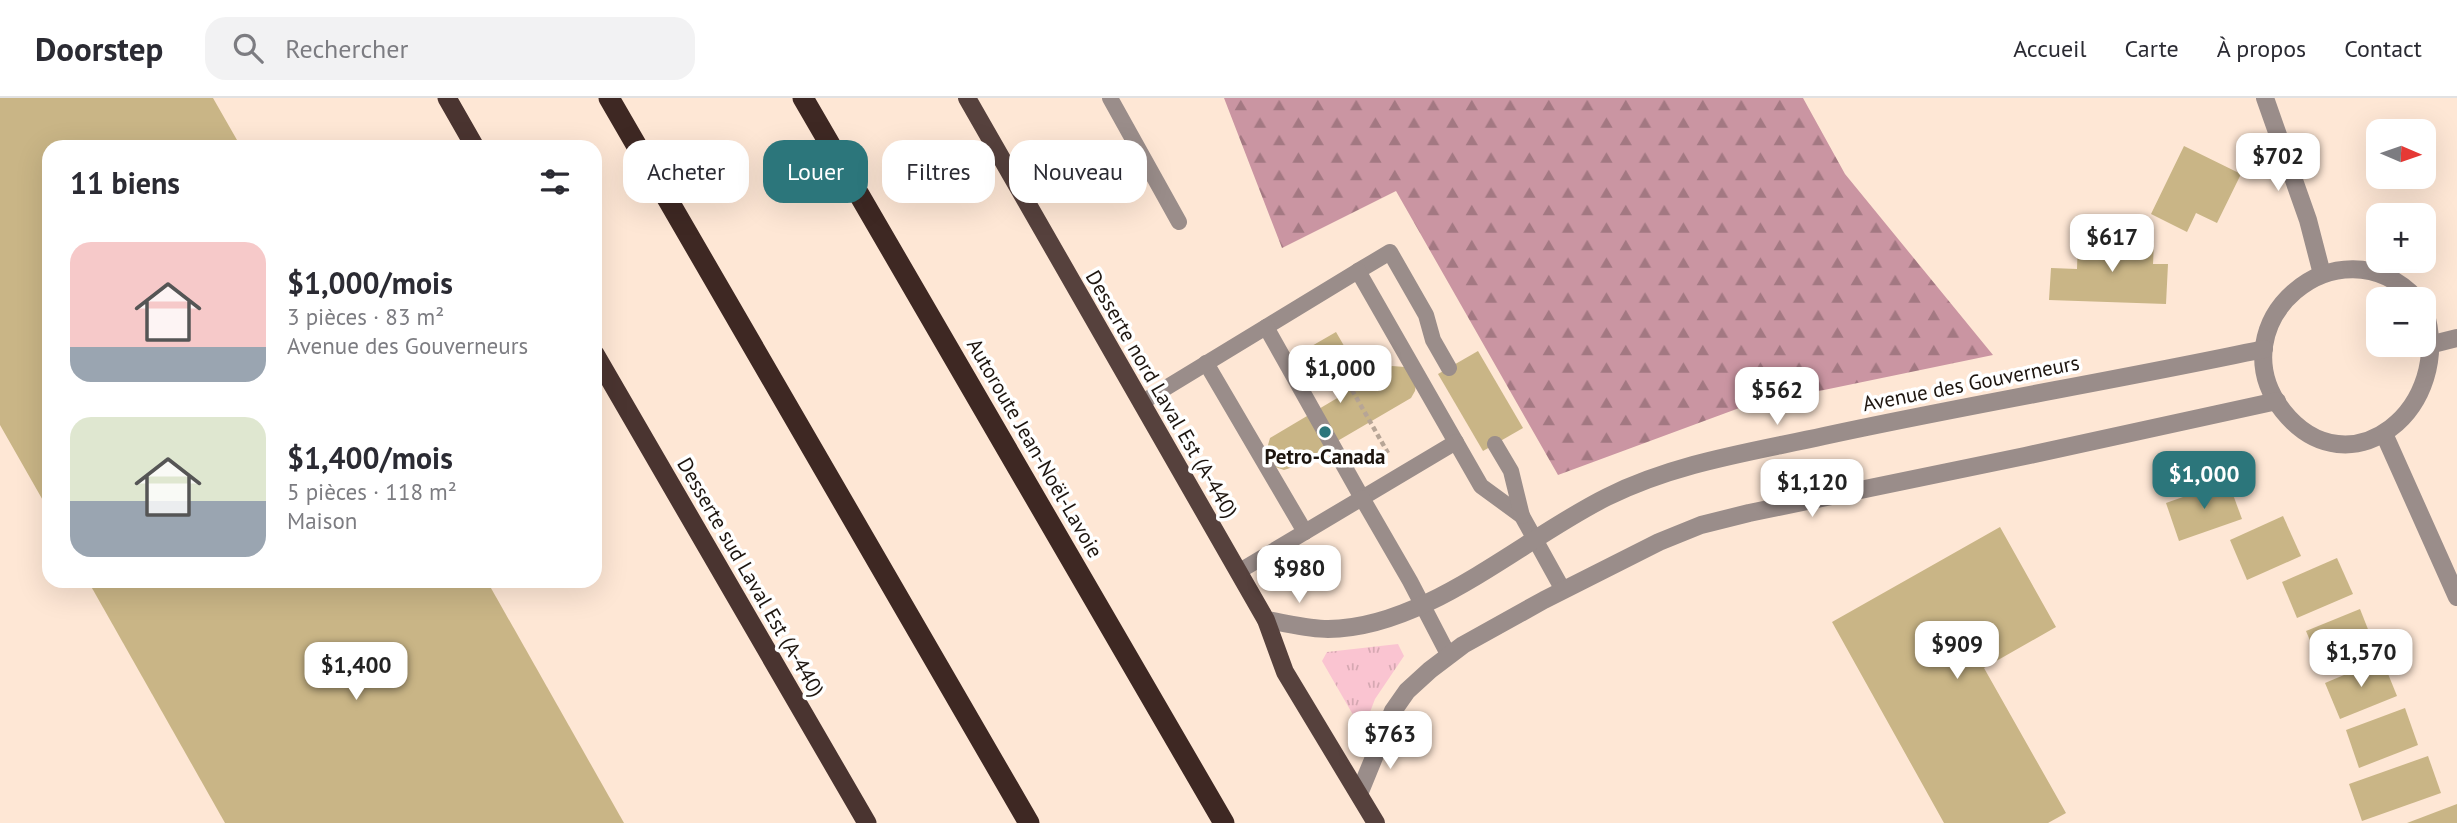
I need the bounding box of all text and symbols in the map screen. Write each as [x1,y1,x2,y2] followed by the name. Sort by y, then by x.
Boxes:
[205,17,695,80] search box
[35,27,163,70] text: Doorstep
[229,29,267,67] icon: search
[285,32,408,65] text: Rechercher
[2013,33,2087,64] text: Accueil
[2125,33,2179,64] text: Carte
[2217,33,2306,64] text: À propos
[2344,33,2422,64] text: Contact
[2366,119,2436,189] north arrow
[2366,119,2436,357] map controls
[2237,134,2319,193] pin: $702
[623,140,749,203] chip: Acheter
[763,140,868,203] chip: Louer
[882,140,995,203] chip: Filtres
[1009,140,1147,203] chip: Nouveau
[2252,141,2304,170] text: $702
[70,163,180,202] text: 11 biens
[536,163,574,201] icon: filters
[2366,203,2436,273] button: +
[2071,214,2153,274] pin: $617
[2086,222,2138,251] text: $617
[287,263,453,302] text: $1,000/mois
[1080,265,1244,523] street label: Desserte nord Laval Est (A-440)
[126,270,210,354] icon: home
[2366,287,2436,357] button: −
[287,302,444,331] text: 3 pièces · 83 m²
[287,331,528,360] text: Avenue des Gouverneurs
[961,333,1109,563] street label: Autoroute Jean-Noël-Lavoie
[1283,345,1397,405] pin: $1,000
[1860,349,2082,417] street label: Avenue des Gouverneurs
[1304,353,1376,382] text: $1,000
[1736,368,1818,427] pin: $562
[1751,375,1803,404] text: $562
[1317,424,1333,440] marker: Petro-Canada
[287,438,453,477] text: $1,400/mois
[1265,443,1385,470] place label: Petro-Canada
[126,445,210,529] icon: home
[2147,452,2261,511] pin: $1,000
[671,453,831,701] street label: Desserte sud Laval Est (A-440)
[2168,459,2240,488] text: $1,000
[1755,460,1869,519] pin: $1,120
[1776,467,1848,496] text: $1,120
[287,477,457,506] text: 5 pièces · 118 m²
[287,506,357,535] text: Maison
[1258,546,1340,605] pin: $980
[1273,553,1325,582] text: $980
[1916,622,1998,681] pin: $909
[1931,629,1983,658] text: $909
[2304,630,2418,689] pin: $1,570
[2325,637,2397,666] text: $1,570
[299,642,413,702] pin: $1,400
[320,650,392,679] text: $1,400
[1349,712,1431,771] pin: $763
[1364,719,1416,748] text: $763

